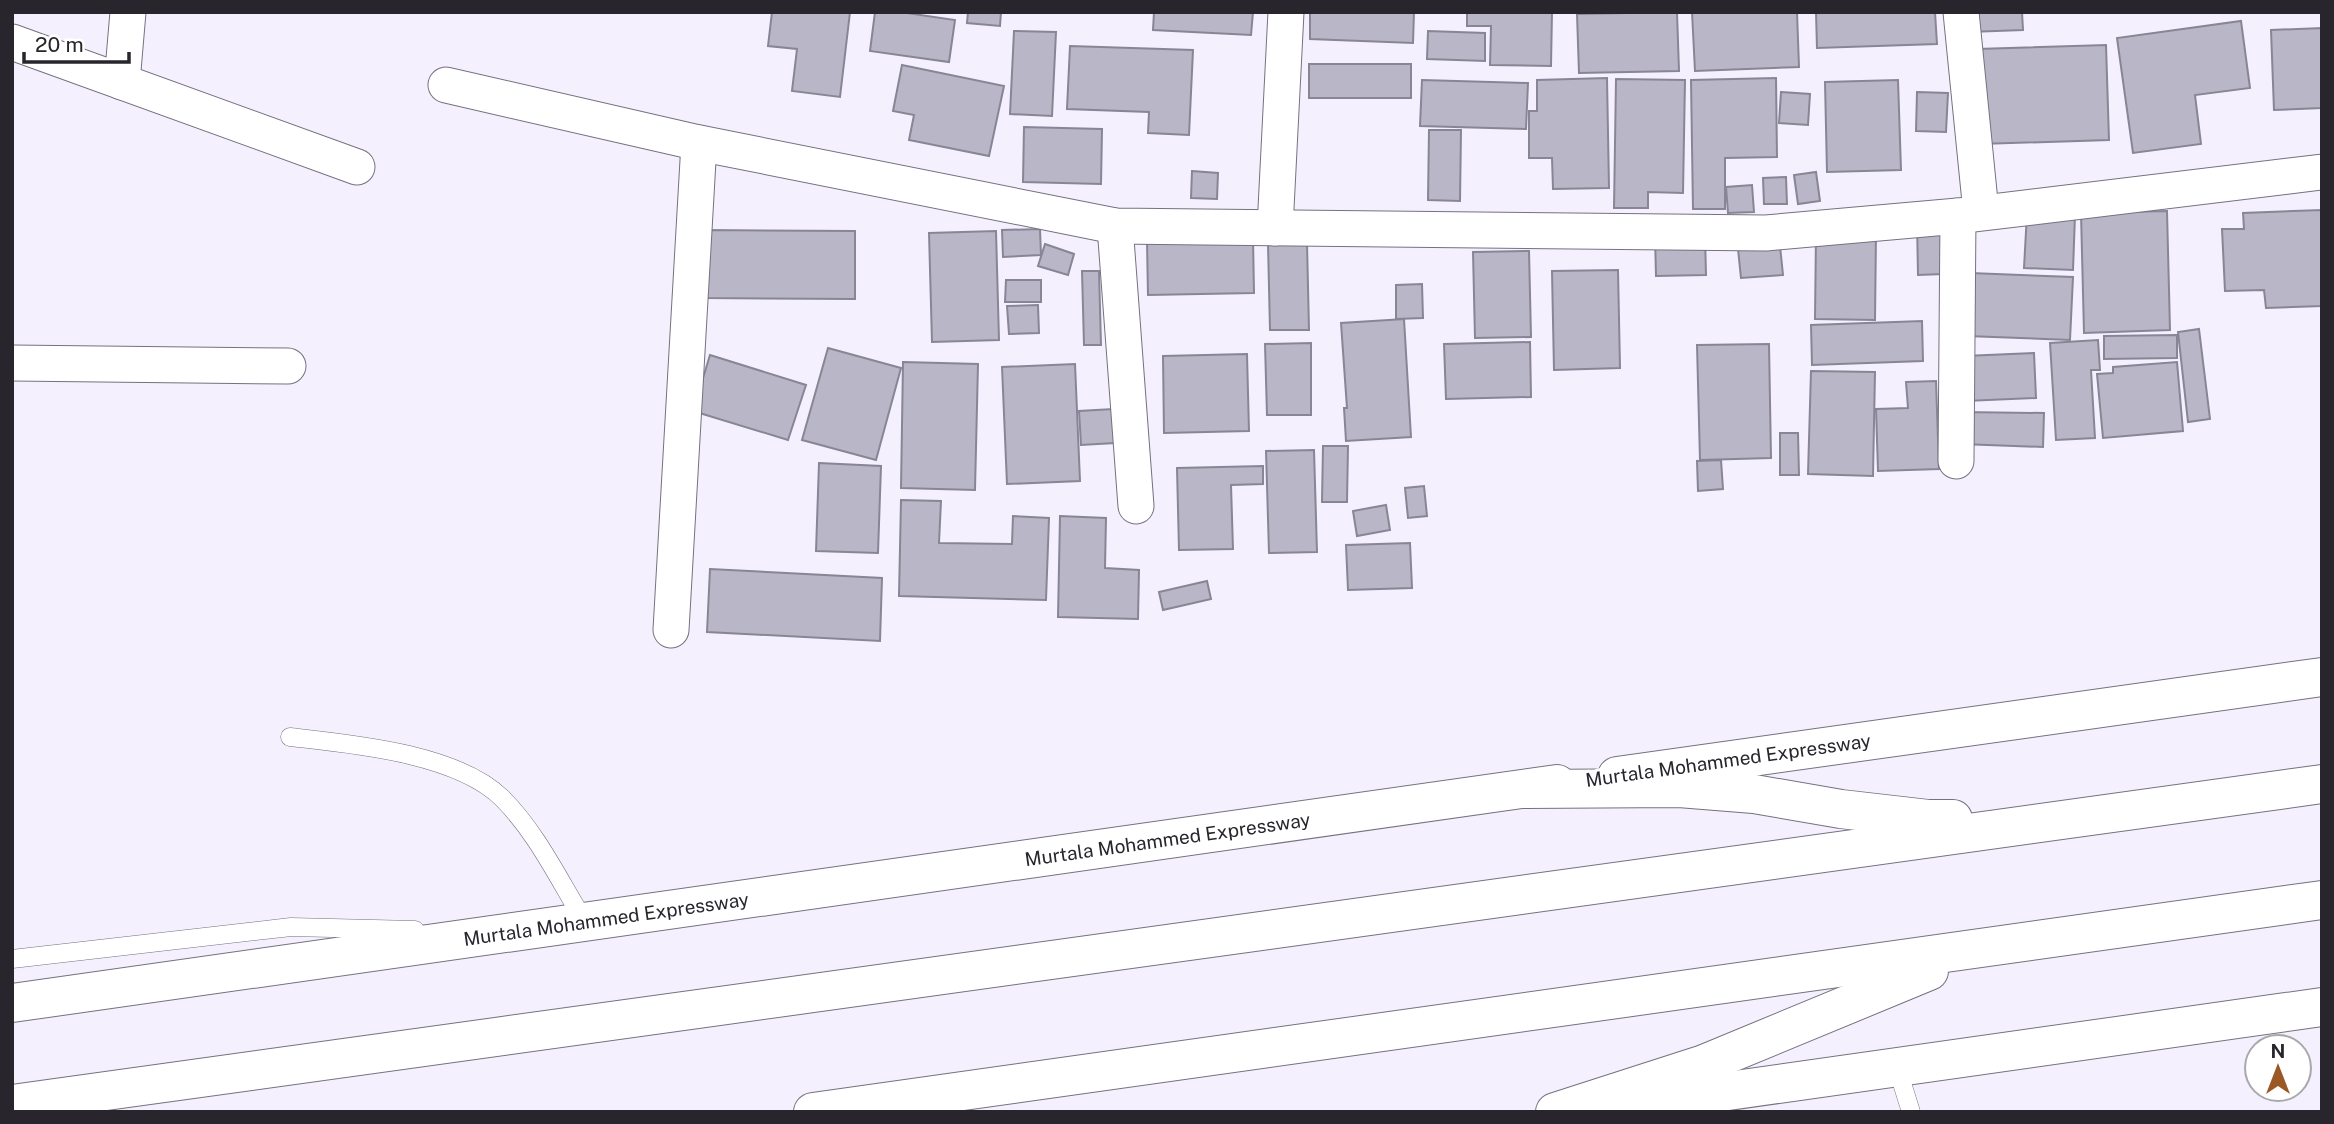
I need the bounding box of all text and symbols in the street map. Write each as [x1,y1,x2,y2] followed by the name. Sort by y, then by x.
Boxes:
[24,21,130,65] scale bar
[35,32,84,57] text: 20 m
[1584,729,1872,791] street label: Murtala Mohammed Expressway
[1023,808,1312,870] street label: Murtala Mohammed Expressway
[462,888,750,950] street label: Murtala Mohammed Expressway
[2243,1033,2313,1103] north arrow
[2271,1040,2285,1062] text: N

